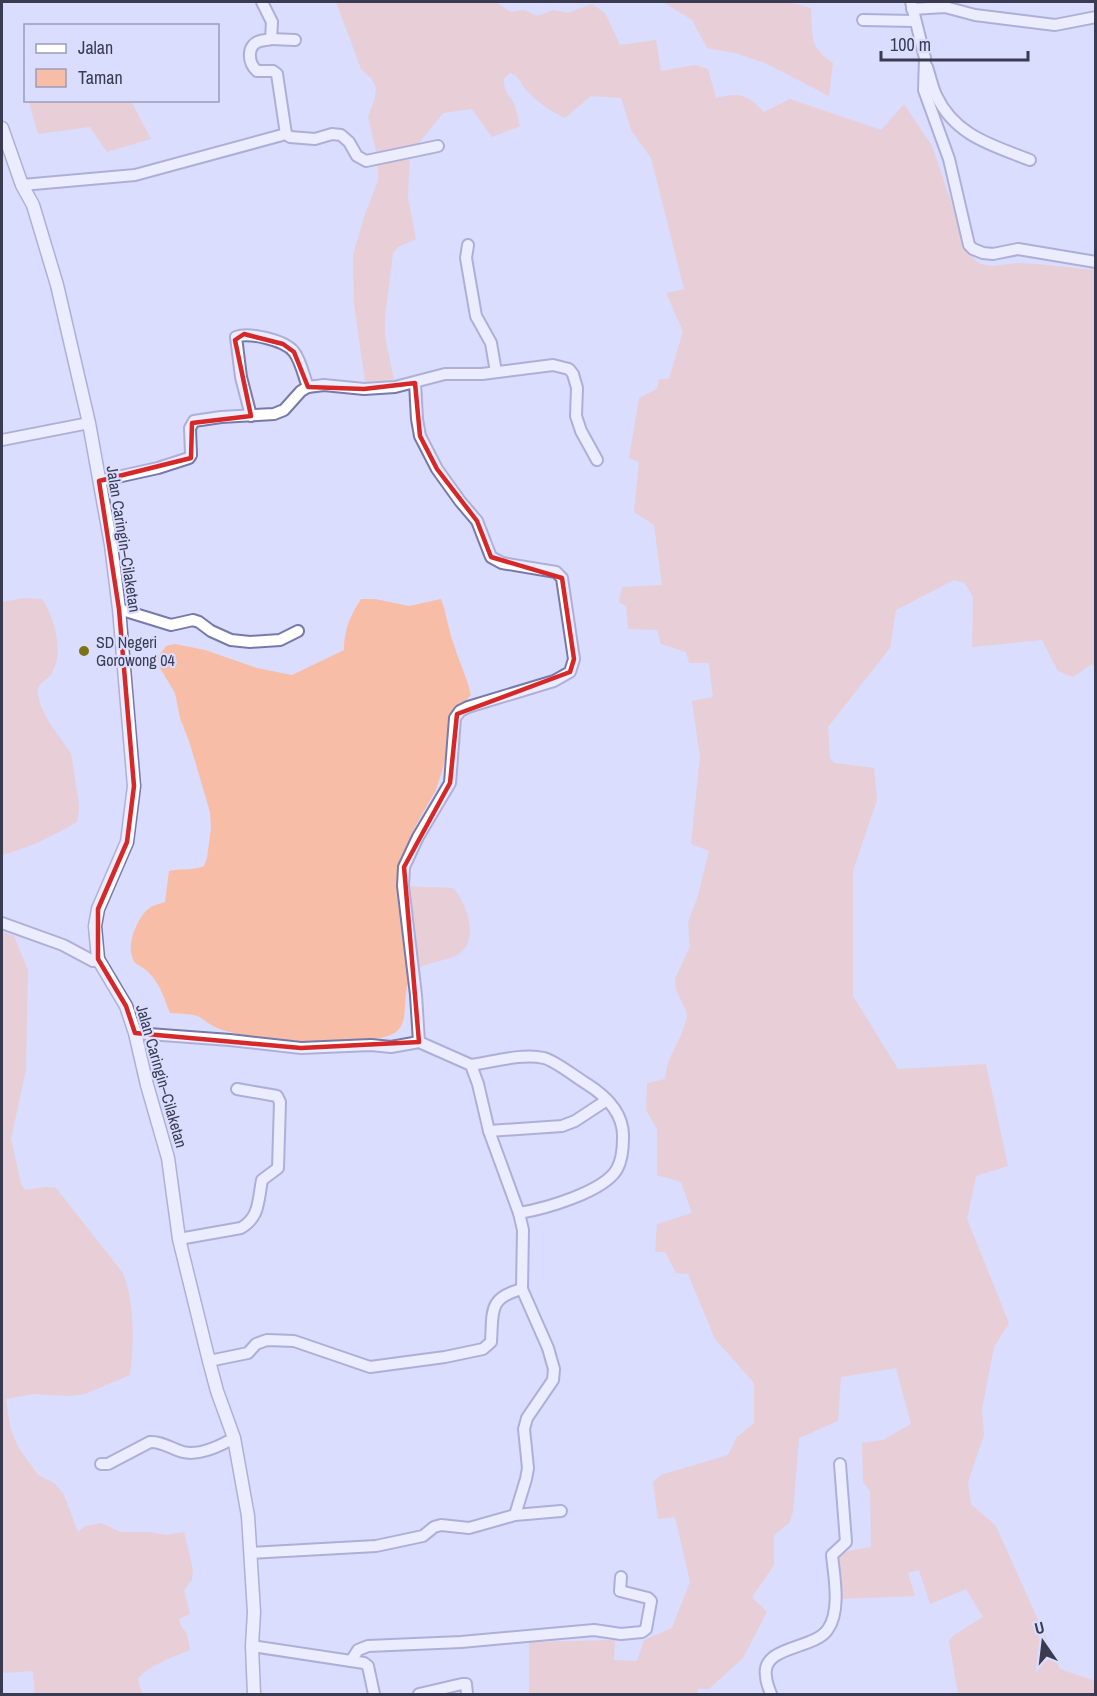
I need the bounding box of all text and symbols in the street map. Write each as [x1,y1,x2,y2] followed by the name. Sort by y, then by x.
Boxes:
[24,24,219,102] legend
[881,24,1028,62] scale bar
[890,32,931,57] text: 100 m
[78,35,113,60] text: Jalan
[78,65,123,90] text: Taman
[102,464,146,614] street label: Jalan Caringin–Cilaketan
[96,631,175,671] place label: SD Negeri Gorowong 04
[77,644,91,658] marker: SD Negeri Gorowong 04
[131,1002,193,1150] street label: Jalan Caringin–Cilaketan
[1013,1612,1073,1672] north arrow
[1032,1616,1047,1639] text: U

